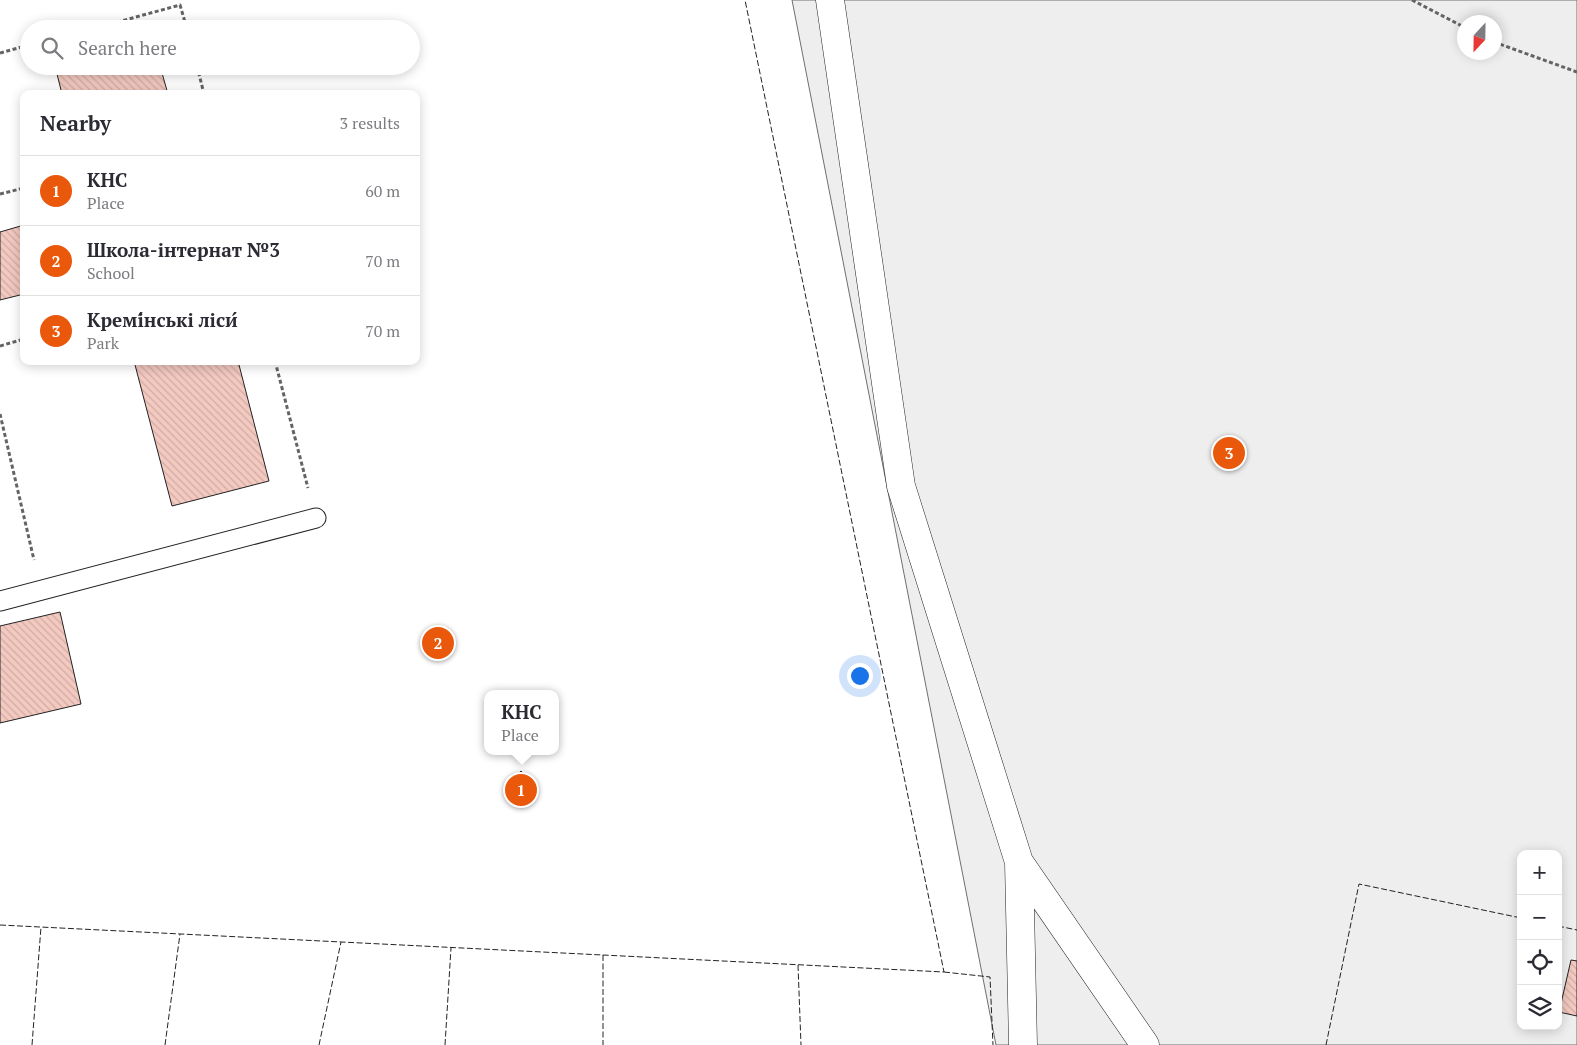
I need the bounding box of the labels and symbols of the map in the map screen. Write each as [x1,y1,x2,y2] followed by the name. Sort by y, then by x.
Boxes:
[1457,15,1502,60] north arrow
[1213,434,1245,472] pin: 3
[422,624,454,662] pin: 2
[847,663,873,689] your location
[505,771,537,809] pin: 1

